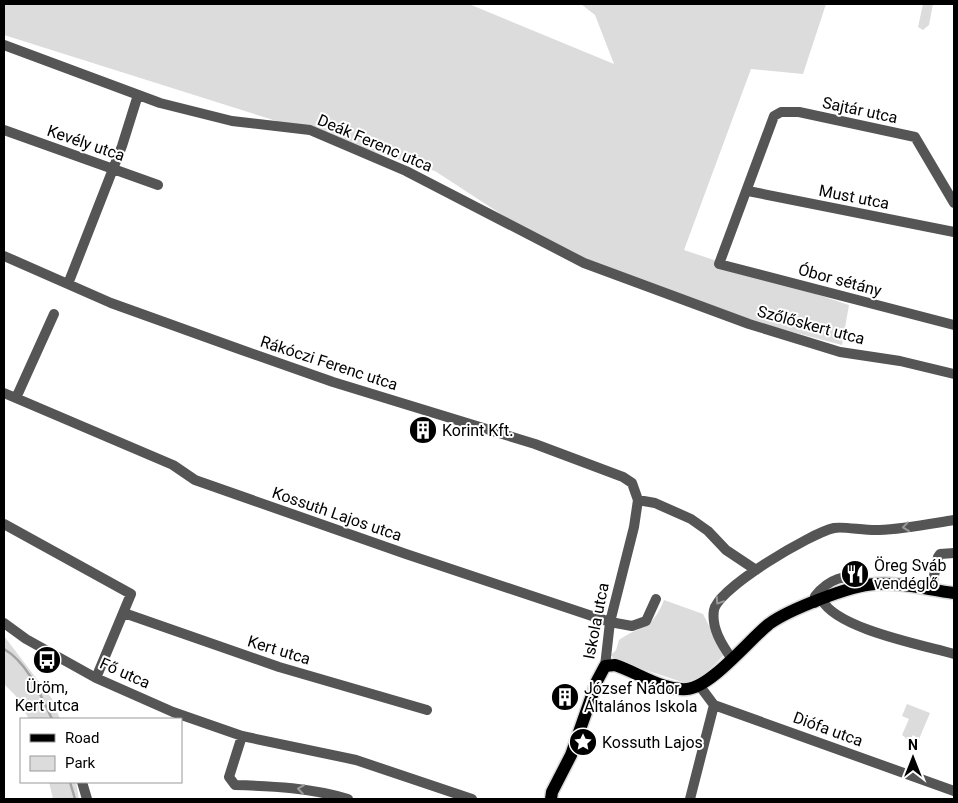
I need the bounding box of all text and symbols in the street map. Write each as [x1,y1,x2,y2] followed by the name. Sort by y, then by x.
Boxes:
[821,93,899,127] street label: Sajtár utca
[315,110,435,176] street label: Deák Ferenc utca
[45,121,127,165] street label: Kevély utca
[817,181,891,213] street label: Must utca
[796,259,884,300] street label: Óbor sétány
[755,302,867,348] street label: Szőlőskert utca
[258,332,400,394] street label: Rákóczi Ferenc utca
[408,415,438,445] building icon: Korint Kft.
[442,421,513,440] place label: Korint Kft.
[270,483,404,545] street label: Kossuth Lajos utca
[902,521,910,532] one-way arrow
[874,556,947,593] place label: Öreg Sváb vendéglő
[840,559,870,589] restaurant icon: Öreg Sváb vendéglő
[579,581,613,661] street label: Iskola utca
[716,595,725,605] one-way arrow
[245,631,313,669] street label: Kert utca
[32,645,62,675] bus stop icon: Üröm, Kert utca
[97,654,153,692] street label: Fő utca
[15,678,79,715] place label: Üröm, Kert utca
[584,679,697,716] place label: József Nádor Általános Iskola
[550,682,580,712] building icon: József Nádor Általános Iskola
[791,708,865,750] street label: Diófa utca
[20,718,182,783] legend
[568,727,598,757] place icon: Kossuth Lajos
[65,729,99,747] text: Road
[602,733,703,752] place label: Kossuth Lajos
[888,733,938,783] north arrow
[908,737,918,753] text: N
[65,754,96,772] text: Park
[296,784,304,795] one-way arrow

